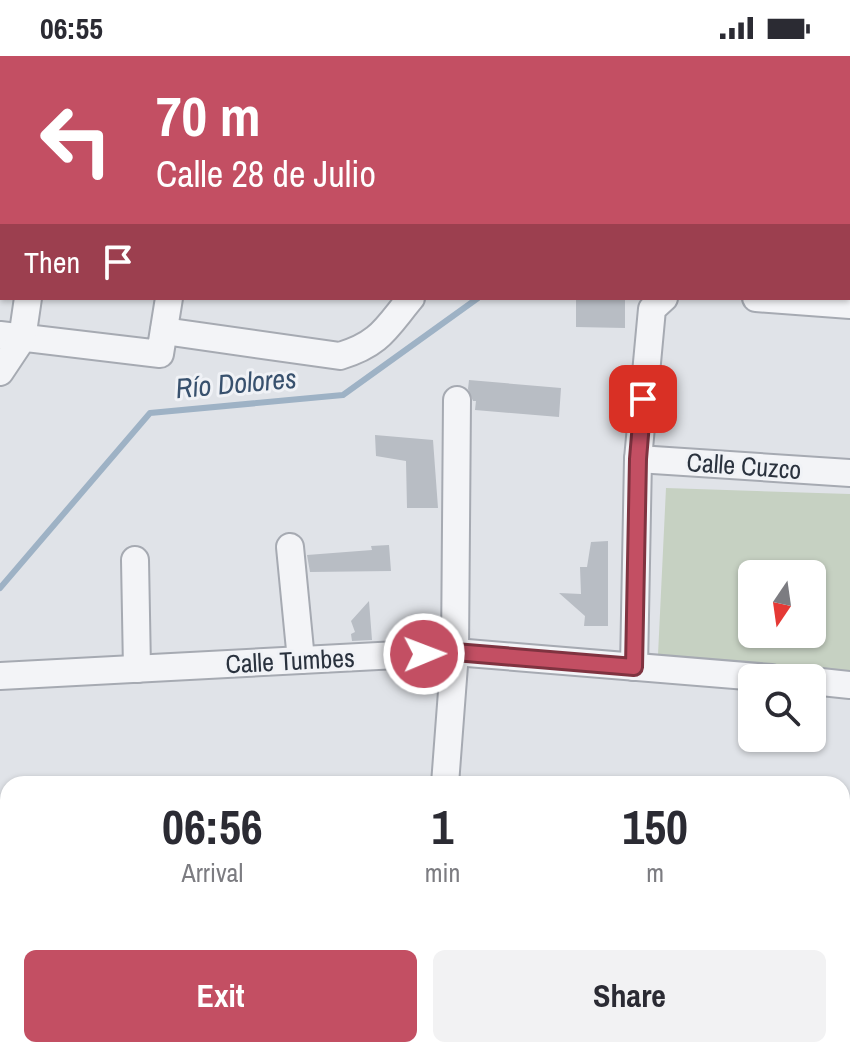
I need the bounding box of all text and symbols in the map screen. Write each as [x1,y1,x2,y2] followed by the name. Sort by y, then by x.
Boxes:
[40,8,103,48] text: 06:55
[156,78,261,153] text: 70 m
[24,88,128,192] icon: left
[156,150,376,198] text: Calle 28 de Julio
[96,240,140,284] icon: arrive
[24,242,80,282] text: Then
[174,359,298,407] water label: Río Dolores
[609,365,677,433] pin
[621,377,665,421] icon: arrive
[685,444,803,487] street label: Calle Cuzco
[738,560,826,648] north arrow
[738,560,826,752] map controls
[382,612,466,696] position arrow
[224,640,355,681] street label: Calle Tumbes
[738,664,826,752] button: search
[162,794,263,859] text: 06:56
[432,794,453,859] text: 1
[622,794,688,859] text: 150
[182,855,243,890] text: Arrival
[425,855,460,890] text: min
[646,855,664,890] text: m
[24,950,417,1042] button: Exit
[433,950,826,1042] button: Share

